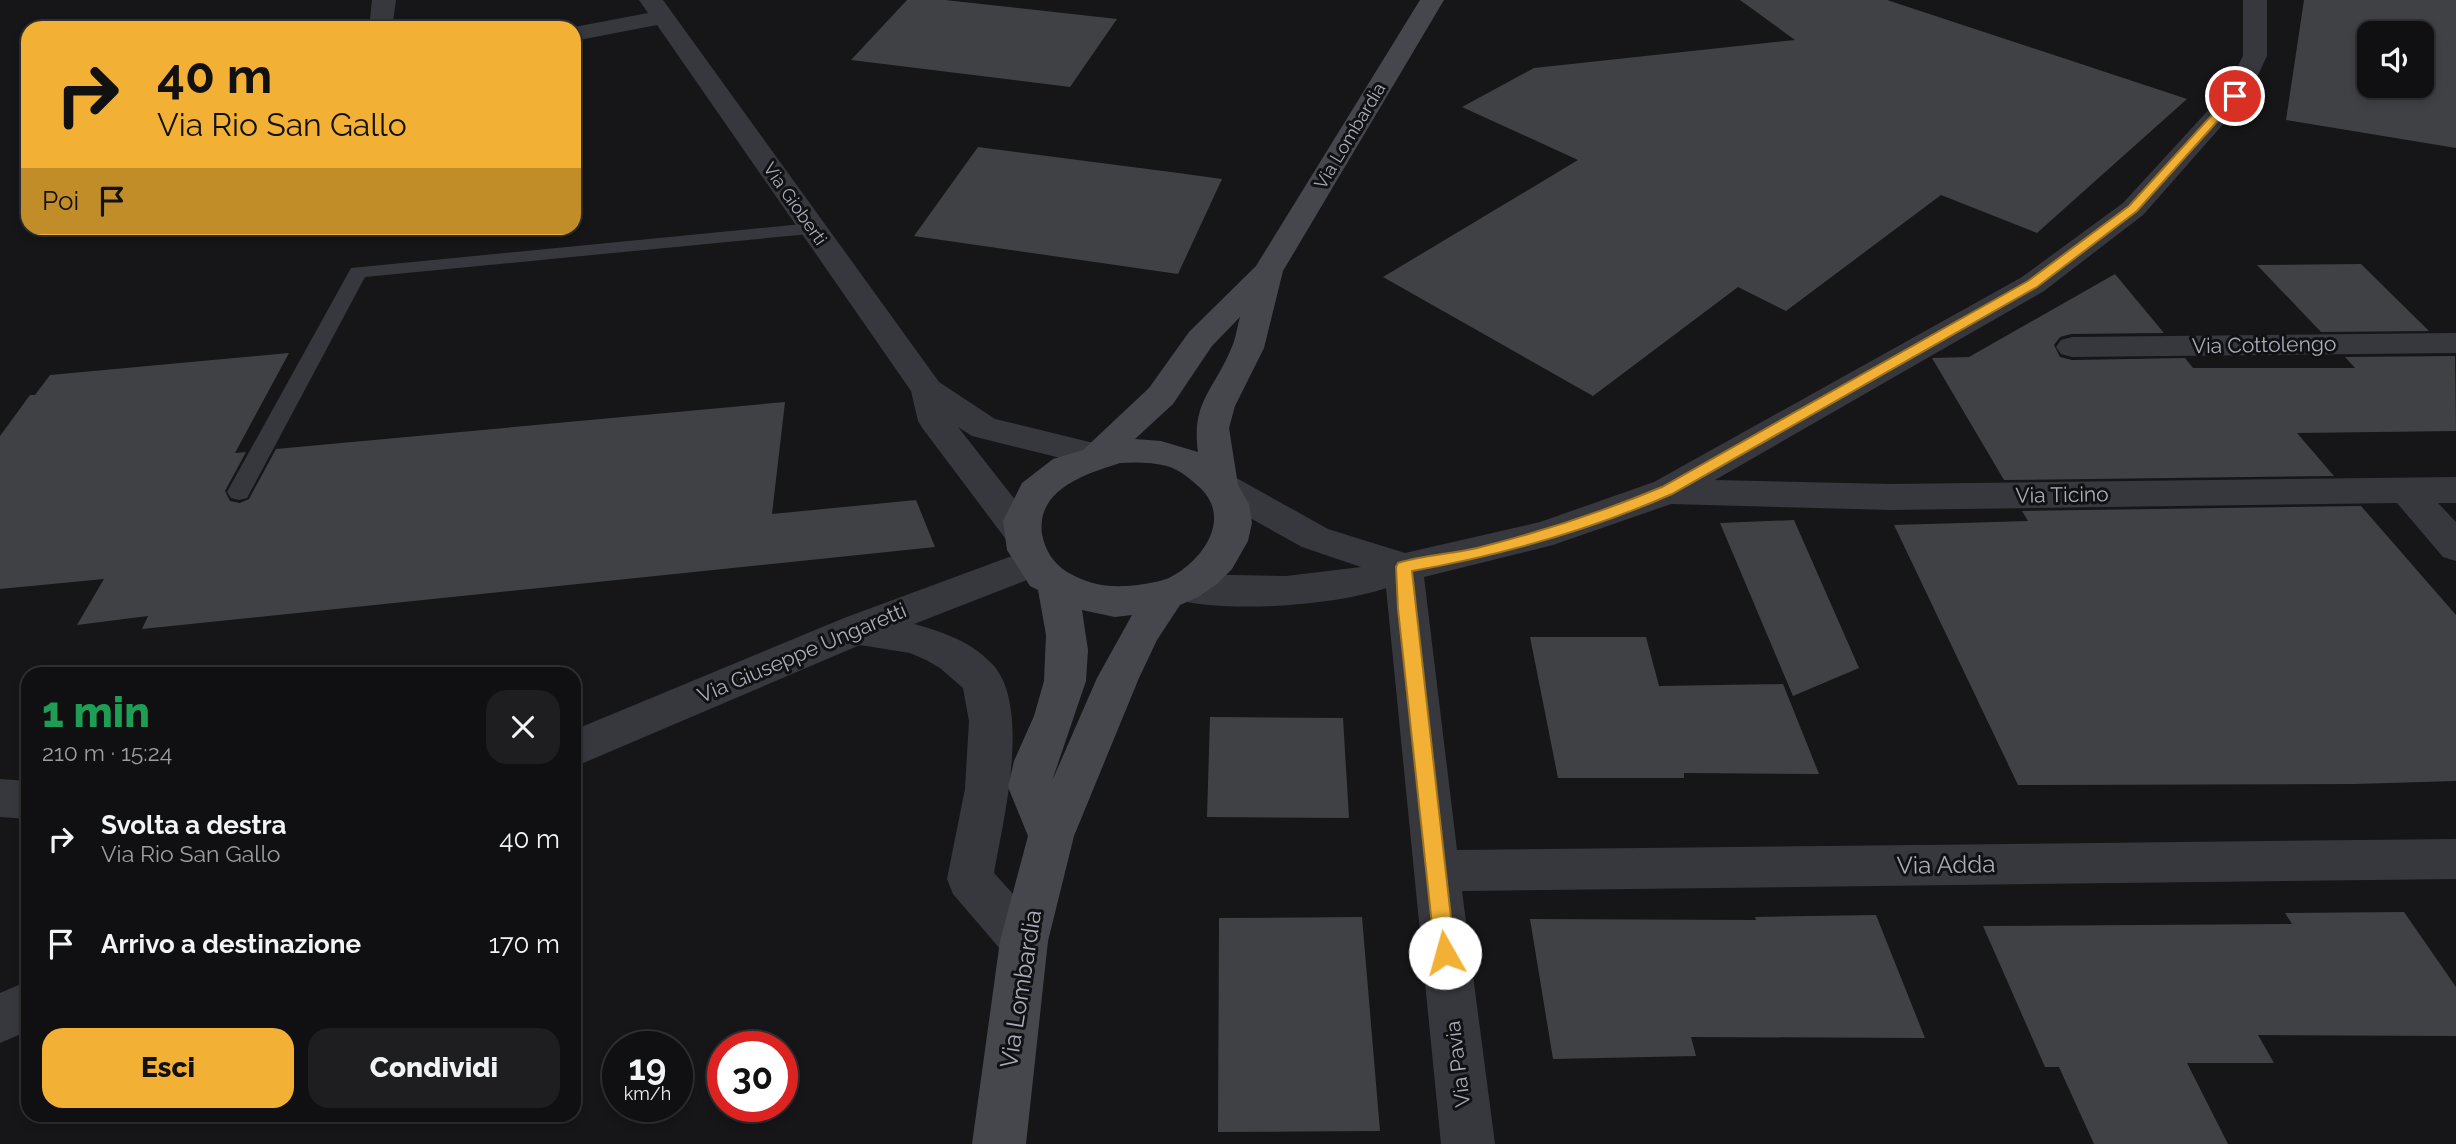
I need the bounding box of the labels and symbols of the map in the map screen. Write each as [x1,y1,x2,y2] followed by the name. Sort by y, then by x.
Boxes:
[2205,66,2265,126] pin
[1310,79,1389,193] street label: Via Lombardia
[759,158,832,249] street label: Via Gioberti
[2192,331,2336,358] street label: Via Cottolengo
[2015,481,2109,508] street label: Via Ticino
[694,597,910,708] street label: Via Giuseppe Ungaretti
[1896,849,1996,880] street label: Via Adda
[994,908,1047,1070] street label: Via Lombardia
[1408,916,1482,990] position arrow
[1440,1019,1475,1109] street label: Via Pavia
[707,1031,798,1122] speed limit sign: 30

